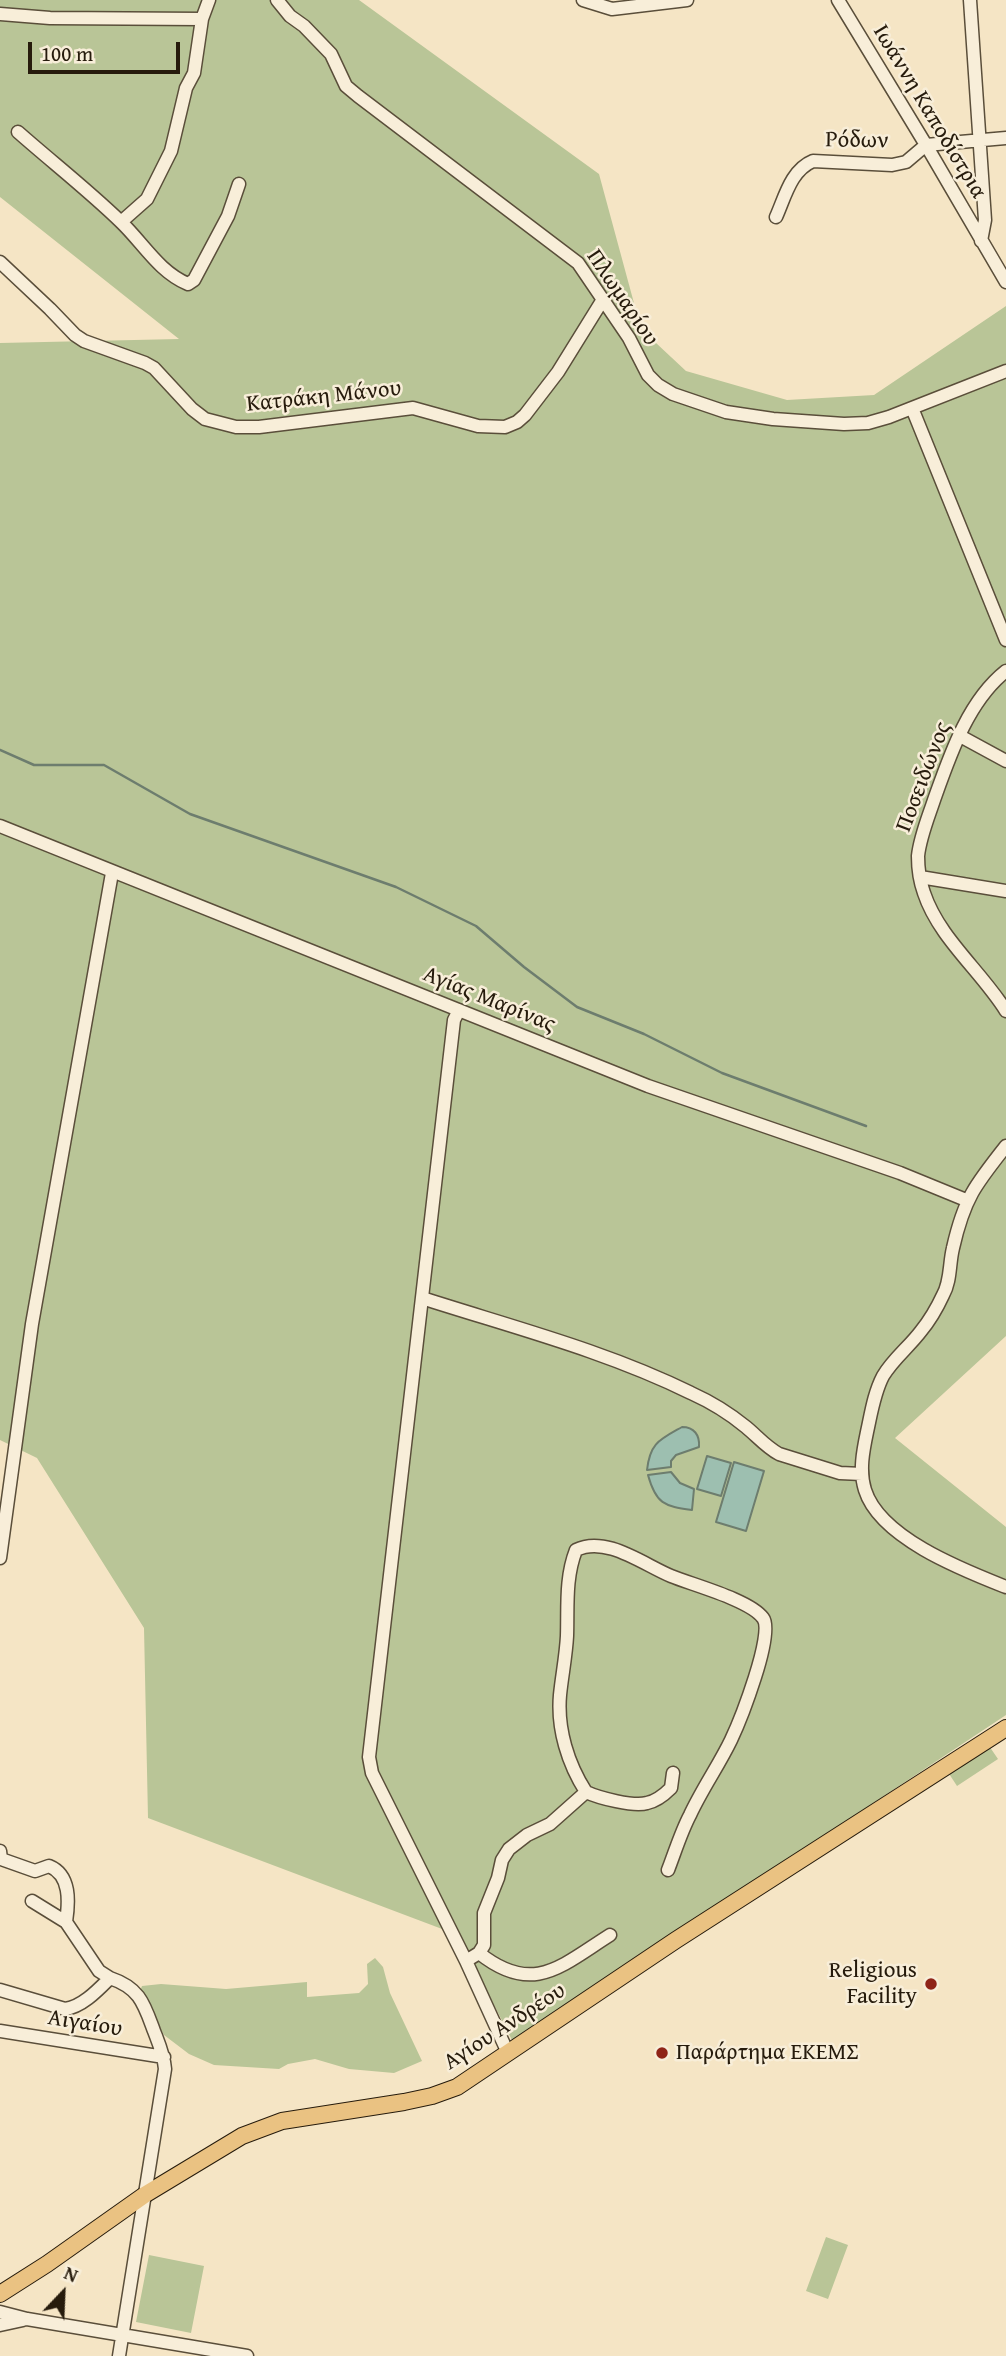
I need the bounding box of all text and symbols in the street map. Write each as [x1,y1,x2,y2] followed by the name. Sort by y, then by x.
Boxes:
[866,20,992,204] street label: Ιωάννη Καποδίστρια
[32,28,184,72] scale bar
[41,38,93,69] text: 100 m
[825,127,889,155] street label: Ρόδων
[580,245,664,351] street label: Πλωμαρίου
[245,375,403,419] street label: Κατράκη Μάνου
[890,718,958,836] street label: Ποσειδώνος
[419,961,559,1039] street label: Αγίας Μαρίνας
[829,1957,917,2011] place label: Religious Facility
[923,1976,939,1992] marker: Religious Facility
[439,1977,571,2077] street label: Αγίου Ανδρέου
[46,2005,124,2043] street label: Αιγαίου
[676,2039,858,2067] place label: Παράρτημα ΕΚΕΜΣ
[654,2045,670,2061] marker: Παράρτημα ΕΚΕΜΣ
[28,2258,98,2328] north arrow
[60,2258,83,2289] text: N

